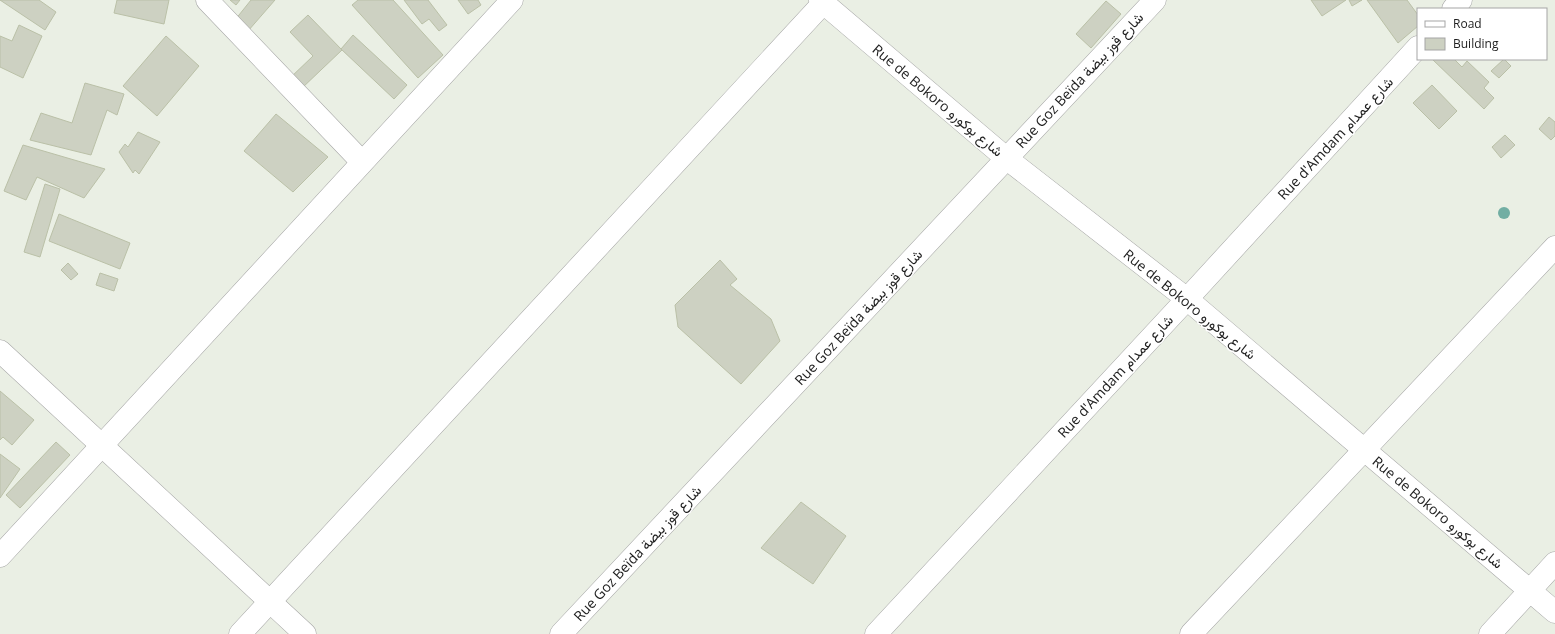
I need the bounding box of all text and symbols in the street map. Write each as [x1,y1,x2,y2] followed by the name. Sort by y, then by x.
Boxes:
[1011,8,1149,153] street label: Rue Goz Beïda شارع قوز بيضة
[1417,8,1547,60] legend
[1453,15,1482,32] text: Road
[1453,35,1499,52] text: Building
[867,40,1007,162] street label: Rue de Bokoro شارع بوكورو
[1273,73,1398,205] street label: Rue d'Amdam شارع عمدام
[790,245,928,390] street label: Rue Goz Beïda شارع قوز بيضة
[1119,245,1260,365] street label: Rue de Bokoro شارع بوكورو
[1053,311,1178,443] street label: Rue d'Amdam شارع عمدام
[1367,452,1507,574] street label: Rue de Bokoro شارع بوكورو
[569,481,707,626] street label: Rue Goz Beïda شارع قوز بيضة

